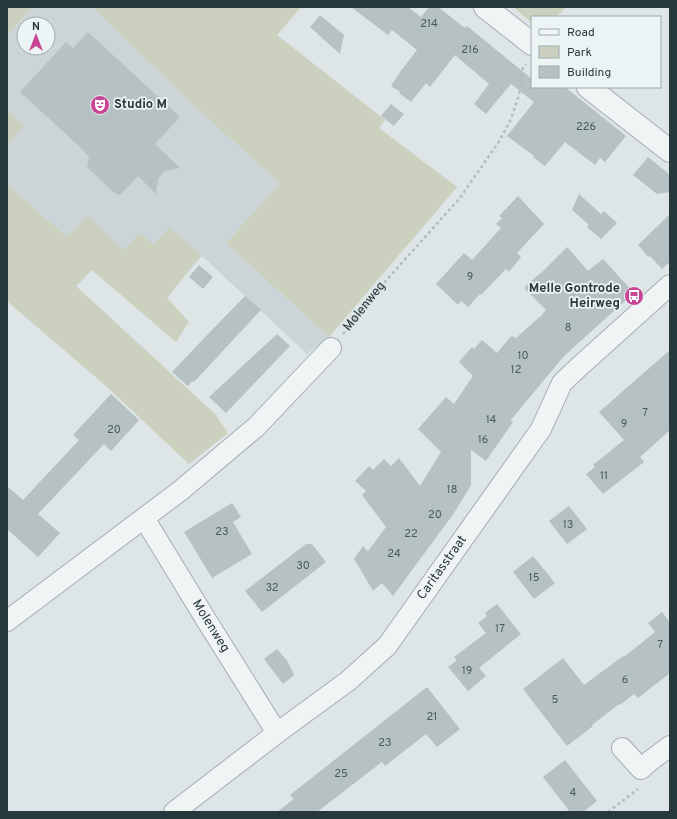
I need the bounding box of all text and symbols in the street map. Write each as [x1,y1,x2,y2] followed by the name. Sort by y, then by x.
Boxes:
[16,16,56,56] north arrow
[531,16,661,88] legend
[420,17,438,31] house number: 214
[32,20,40,34] text: N
[567,25,595,41] text: Road
[461,43,479,57] house number: 216
[567,45,592,61] text: Park
[567,65,611,81] text: Building
[89,94,111,116] theatre icon: Studio M
[114,97,167,113] place label: Studio M
[576,120,596,134] house number: 226
[467,270,473,284] house number: 9
[340,279,390,335] street label: Molenweg
[529,281,620,312] place label: Melle Gontrode Heirweg
[623,285,645,307] bus stop icon: Melle Gontrode Heirweg
[565,321,571,335] house number: 8
[517,349,529,363] house number: 10
[511,363,521,377] house number: 12
[642,406,648,420] house number: 7
[486,413,497,427] house number: 14
[621,417,627,431] house number: 9
[107,423,121,437] house number: 20
[478,433,488,447] house number: 16
[600,469,608,483] house number: 11
[447,483,457,497] house number: 18
[428,508,442,522] house number: 20
[563,518,573,532] house number: 13
[215,525,229,539] house number: 23
[404,527,418,541] house number: 22
[414,533,471,603] street label: Caritasstraat
[387,547,401,561] house number: 24
[296,559,310,573] house number: 30
[529,571,540,585] house number: 15
[265,581,279,595] house number: 32
[188,597,233,656] street label: Molenweg
[495,622,505,636] house number: 17
[657,638,663,652] house number: 7
[462,664,472,678] house number: 19
[622,673,628,687] house number: 6
[552,693,559,707] house number: 5
[427,710,437,724] house number: 21
[378,736,392,750] house number: 23
[334,767,348,781] house number: 25
[570,786,577,800] house number: 4

